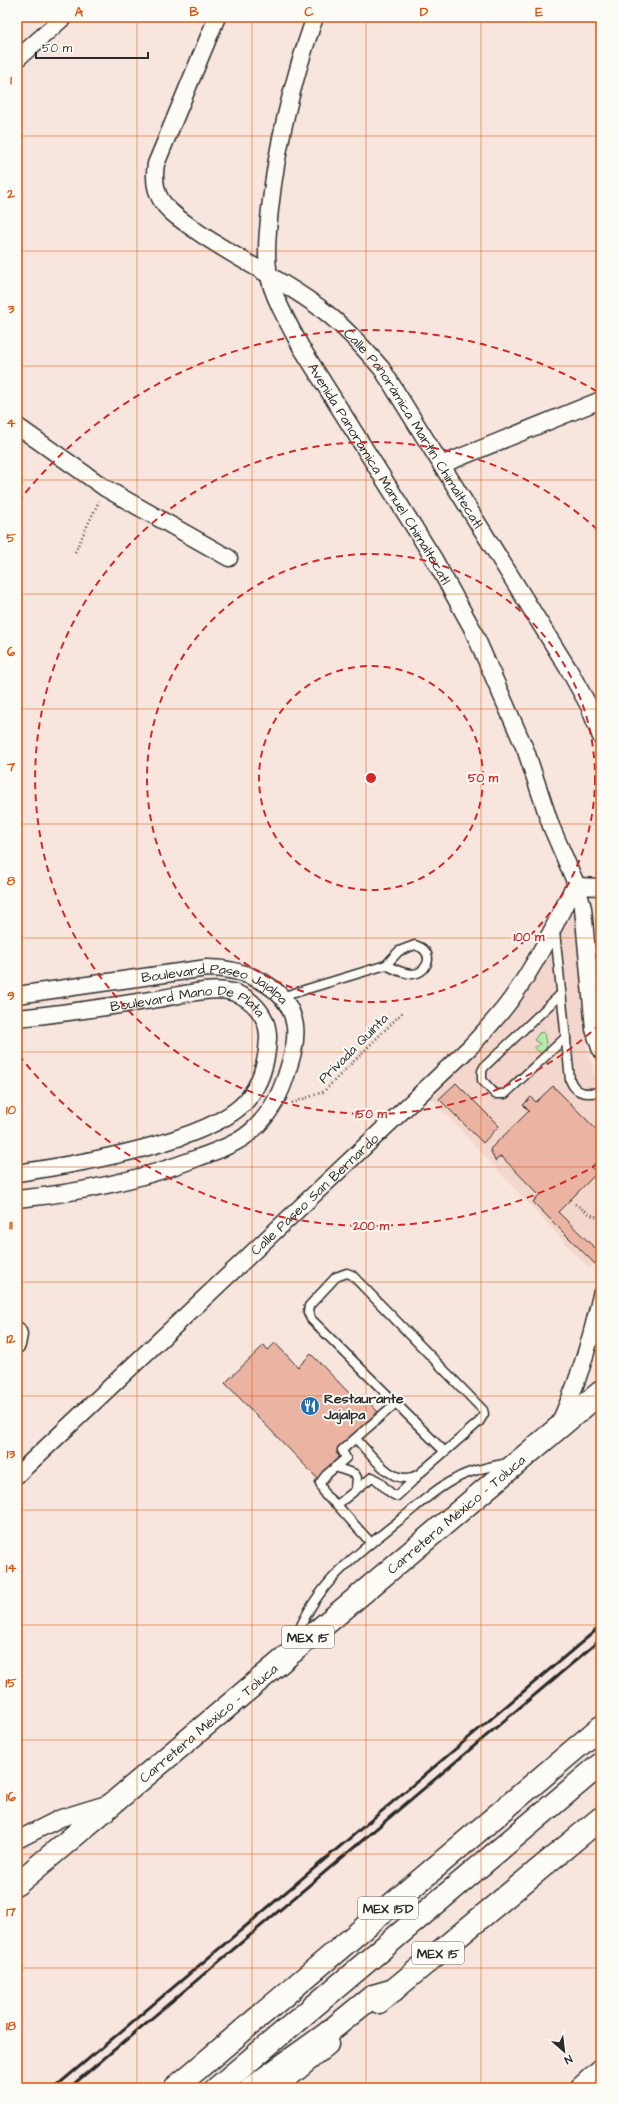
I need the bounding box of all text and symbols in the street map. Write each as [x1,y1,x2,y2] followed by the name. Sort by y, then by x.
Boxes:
[75,3,84,21] text: A
[189,3,199,21] text: B
[304,3,314,21] text: C
[420,3,429,21] text: D
[535,3,543,21] text: E
[36,34,148,60] scale bar
[42,40,73,57] text: 50 m
[10,71,12,89] text: 1
[6,185,15,203] text: 2
[7,300,15,318] text: 3
[339,324,488,533] street label: Calle Panorámica Martin Chimaltecatl
[302,359,455,589] street label: Avenida Panorámica Manuel Chimaltecatl
[7,414,16,432] text: 4
[6,529,16,547] text: 5
[7,643,16,661] text: 6
[6,758,16,776] text: 7
[468,770,499,787] text: 50 m
[364,771,378,785] centre of rings
[7,872,16,890] text: 8
[514,929,545,946] text: 100 m
[140,959,293,1009] street label: Boulevard Paseo Jajalpa
[109,981,270,1021] street label: Boulevard Mano De Plata
[7,987,15,1005] text: 9
[314,1009,393,1088] street label: Privada Quinta
[6,1101,17,1119] text: 10
[355,1106,388,1123] text: 150 m
[246,1129,384,1260] street label: Calle Paseo San Bernardo
[9,1216,13,1234] text: 11
[352,1218,390,1235] text: 200 m
[6,1330,16,1348] text: 12
[323,1389,404,1425] place label: Restaurante Jajalpa
[299,1395,321,1417] restaurant icon: Restaurante Jajalpa
[7,1445,16,1463] text: 13
[383,1451,530,1579] street label: Carretera México - Toluca
[6,1559,16,1577] text: 14
[282,1626,334,1648] road number: MEX 15
[135,1659,283,1788] street label: Carretera México - Toluca
[6,1674,17,1692] text: 15
[6,1788,17,1806] text: 16
[358,1897,418,1919] road number: MEX 15D
[6,1903,17,1921] text: 17
[412,1942,464,1964] road number: MEX 15
[6,2017,17,2035] text: 18
[544,2031,584,2071] north arrow
[562,2051,575,2068] text: N

